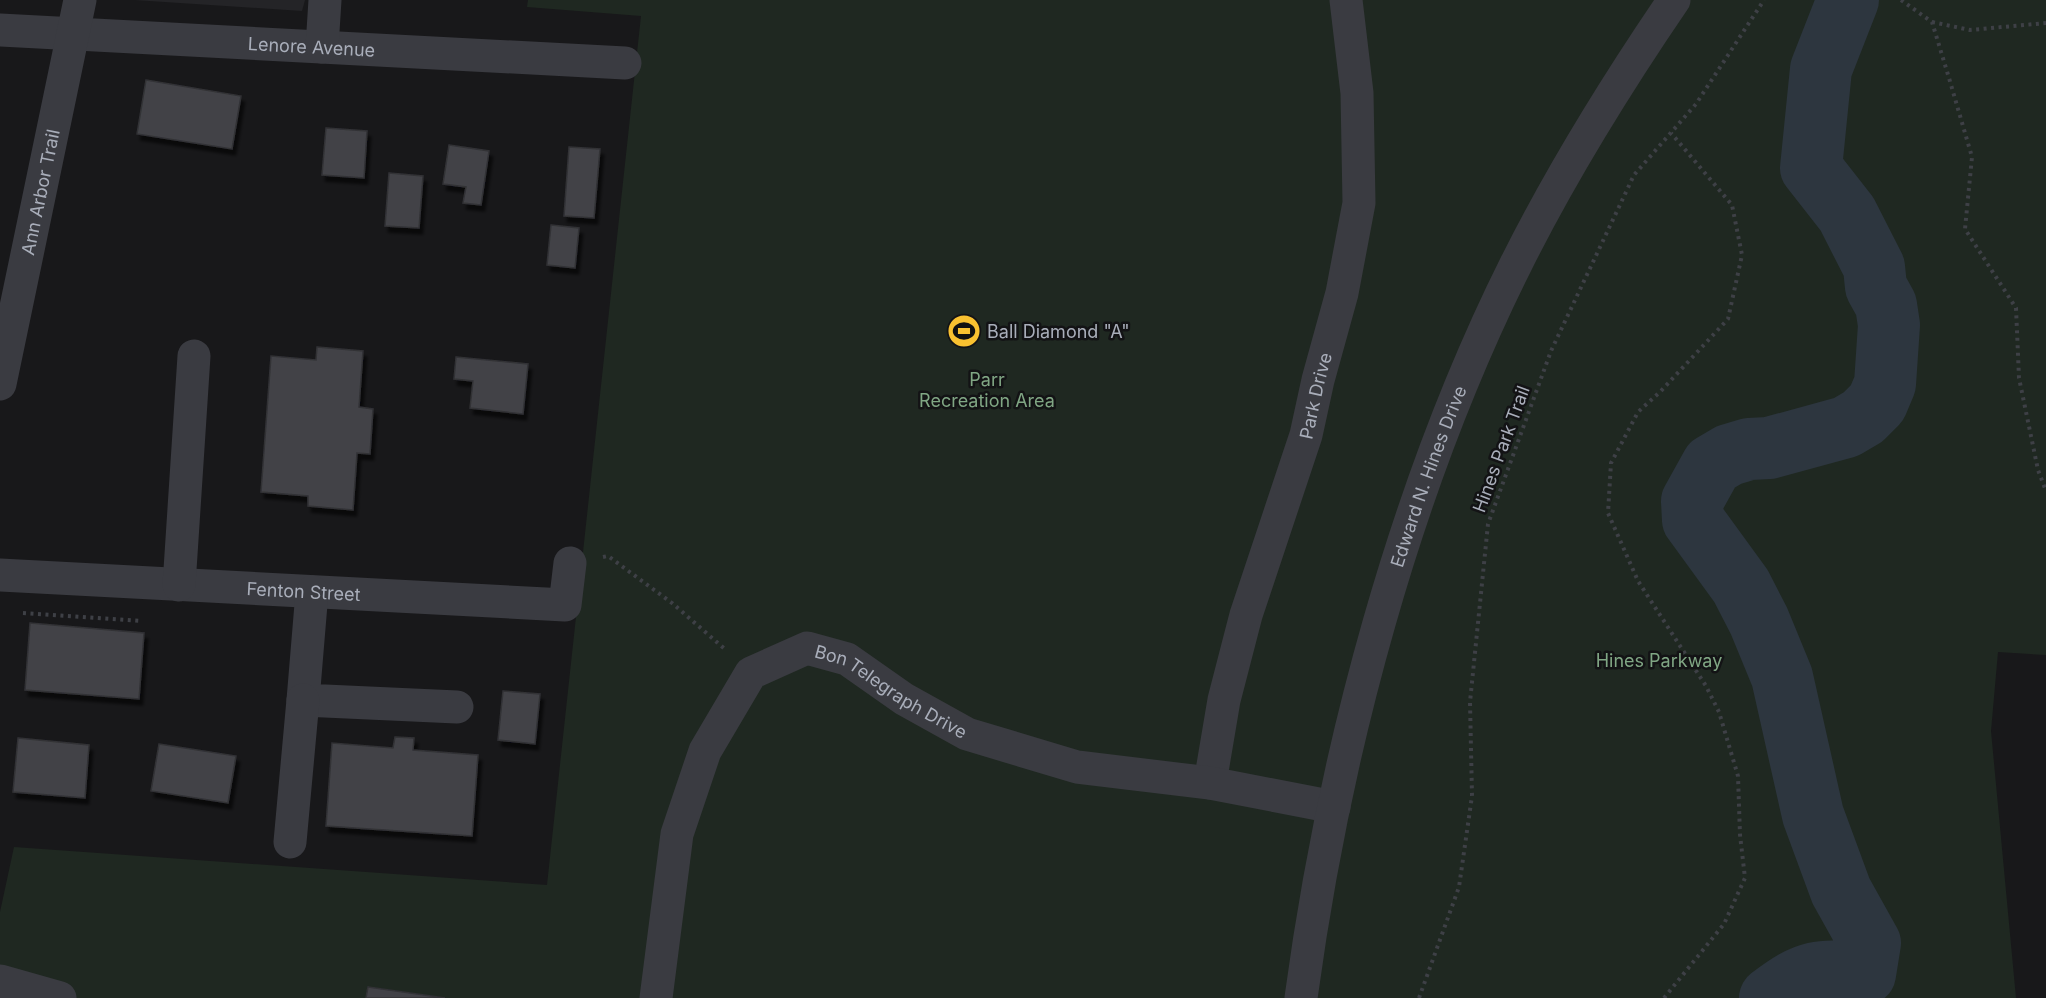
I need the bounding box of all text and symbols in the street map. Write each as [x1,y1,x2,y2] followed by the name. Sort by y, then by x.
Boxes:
[247,33,376,60] street label: Lenore Avenue
[17,127,63,257] street label: Ann Arbor Trail
[946,313,982,349] sports icon: Ball Diamond "A"
[987,321,1130,342] place label: Ball Diamond "A"
[1295,350,1336,441] street label: Park Drive
[919,369,1055,411] park label: Parr Recreation Area
[1386,383,1470,570] street label: Edward N. Hines Drive
[1468,383,1534,515] street label: Hines Park Trail
[246,578,361,605] street label: Fenton Street
[812,640,971,743] street label: Bon Telegraph Drive
[1596,650,1722,671] park label: Hines Parkway

